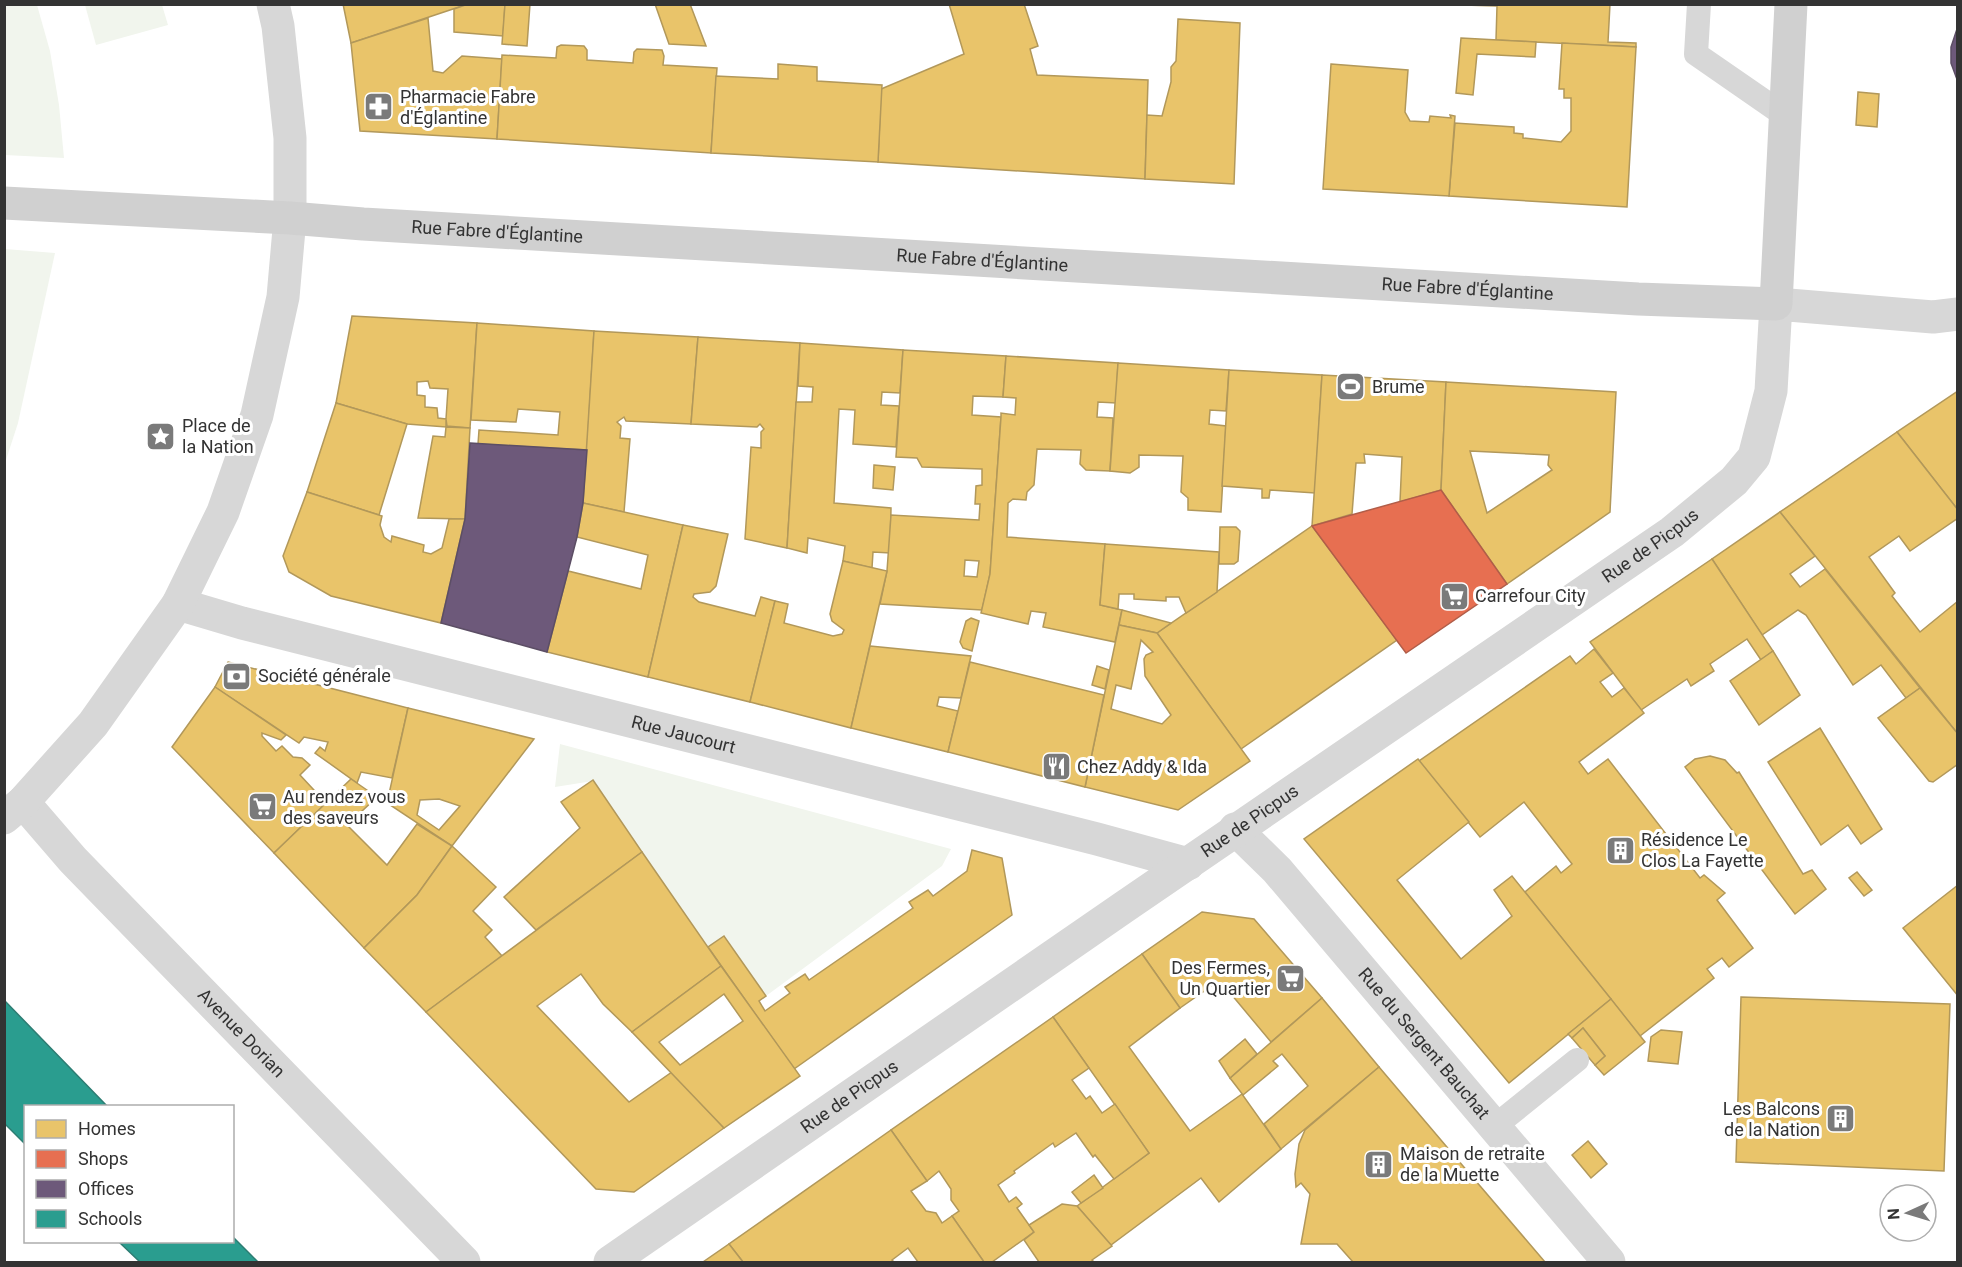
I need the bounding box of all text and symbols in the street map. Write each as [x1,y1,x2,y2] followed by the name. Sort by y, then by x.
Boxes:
[400,86,536,128] place label: Pharmacie Fabre d'Églantine
[363,91,395,123] pharmacy icon: Pharmacie Fabre d'Églantine
[411,216,584,247] street label: Rue Fabre d'Églantine
[896,244,1069,275] street label: Rue Fabre d'Églantine
[1381,273,1554,304] street label: Rue Fabre d'Églantine
[1335,371,1367,403] sports icon: Brume
[1372,376,1425,397] place label: Brume
[182,415,254,457] place label: Place de la Nation
[145,420,177,452] place icon: Place de la Nation
[1598,504,1702,587] street label: Rue de Picpus
[1438,580,1470,612] supermarket icon: Carrefour City
[1475,585,1586,606] place label: Carrefour City
[221,660,253,692] bank icon: Société générale
[258,665,391,686] place label: Société générale
[629,711,738,757] street label: Rue Jaucourt
[1040,751,1072,783] restaurant icon: Chez Addy & Ida
[1077,756,1207,777] place label: Chez Addy & Ida
[1197,780,1302,861] street label: Rue de Picpus
[283,786,406,828] place label: Au rendez vous des saveurs
[246,791,278,823] supermarket icon: Au rendez vous des saveurs
[1641,829,1764,871] place label: Résidence Le Clos La Fayette
[1604,834,1636,866] building icon: Résidence Le Clos La Fayette
[1171,957,1270,999] place label: Des Fermes, Un Quartier
[1275,962,1307,994] supermarket icon: Des Fermes, Un Quartier
[1354,963,1494,1123] street label: Rue du Sergent Bauchat
[194,984,290,1082] street label: Avenue Dorian
[796,1055,902,1137] street label: Rue de Picpus
[1723,1098,1820,1140] place label: Les Balcons de la Nation
[1825,1103,1857,1135] building icon: Les Balcons de la Nation
[24,1105,234,1243] legend
[78,1118,136,1139] text: Homes
[1400,1143,1545,1185] place label: Maison de retraite de la Muette
[78,1148,128,1169] text: Shops
[1363,1148,1395,1180] building icon: Maison de retraite de la Muette
[78,1178,134,1199] text: Offices
[1878,1183,1938,1243] north arrow
[78,1208,142,1229] text: Schools
[1884,1208,1903,1220] text: N

